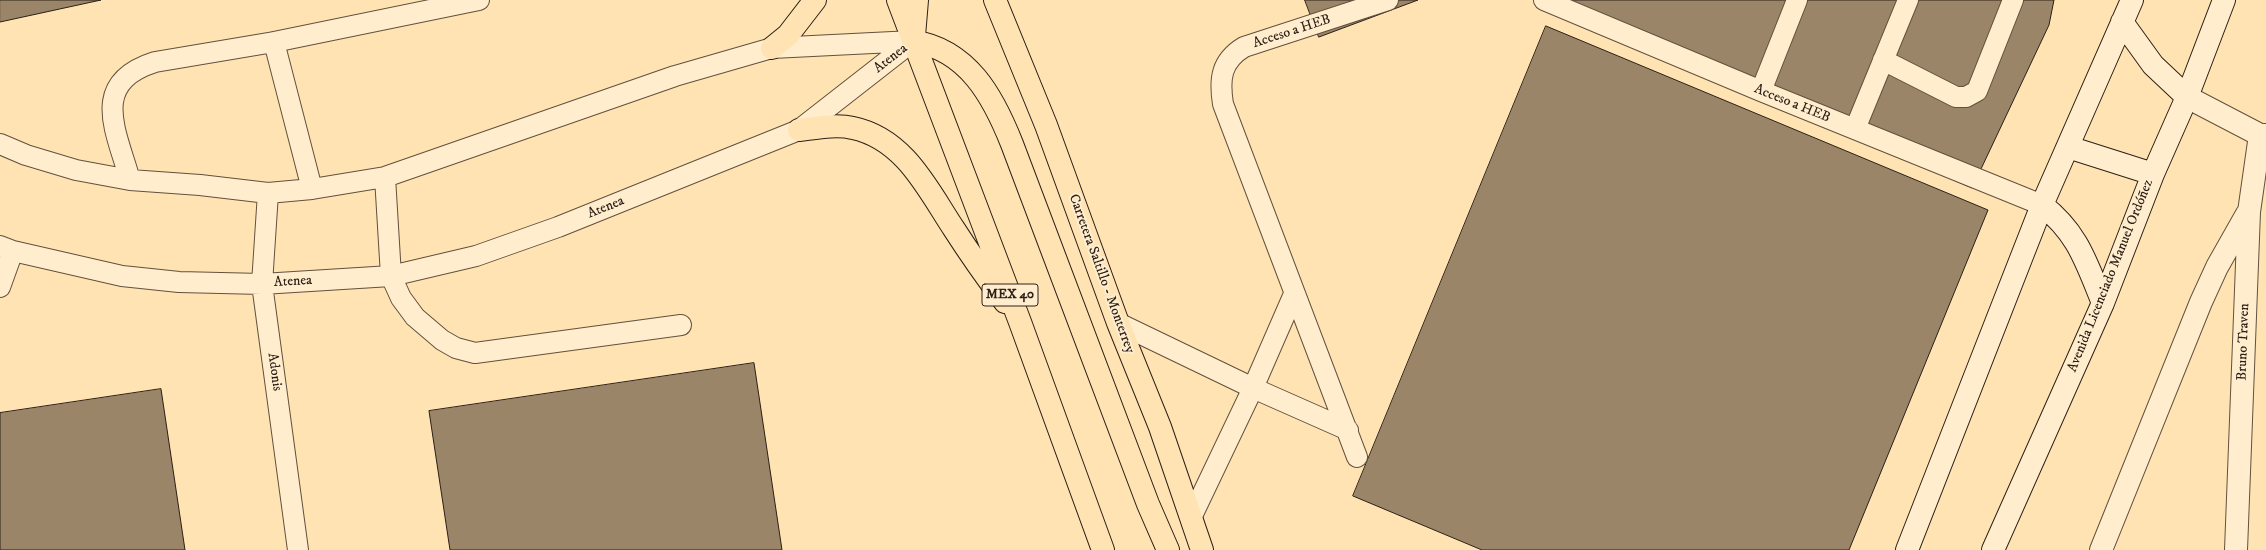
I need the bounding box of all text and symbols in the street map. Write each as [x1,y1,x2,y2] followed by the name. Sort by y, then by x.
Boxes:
[1251,12,1333,52] street label: Acceso a HEB
[871,41,911,77] street label: Atenea
[1751,81,1833,127] street label: Acceso a HEB
[2065,177,2157,375] street label: Avenida Licenciado Manuel Ordóñez
[1064,192,1138,356] street label: Carretera Saltillo - Monterrey
[585,193,627,223] street label: Atenea
[273,273,313,291] street label: Atenea
[982,284,1038,306] road number: MEX 40
[2234,303,2254,381] street label: Bruno Traven
[263,352,285,392] street label: Adonis

